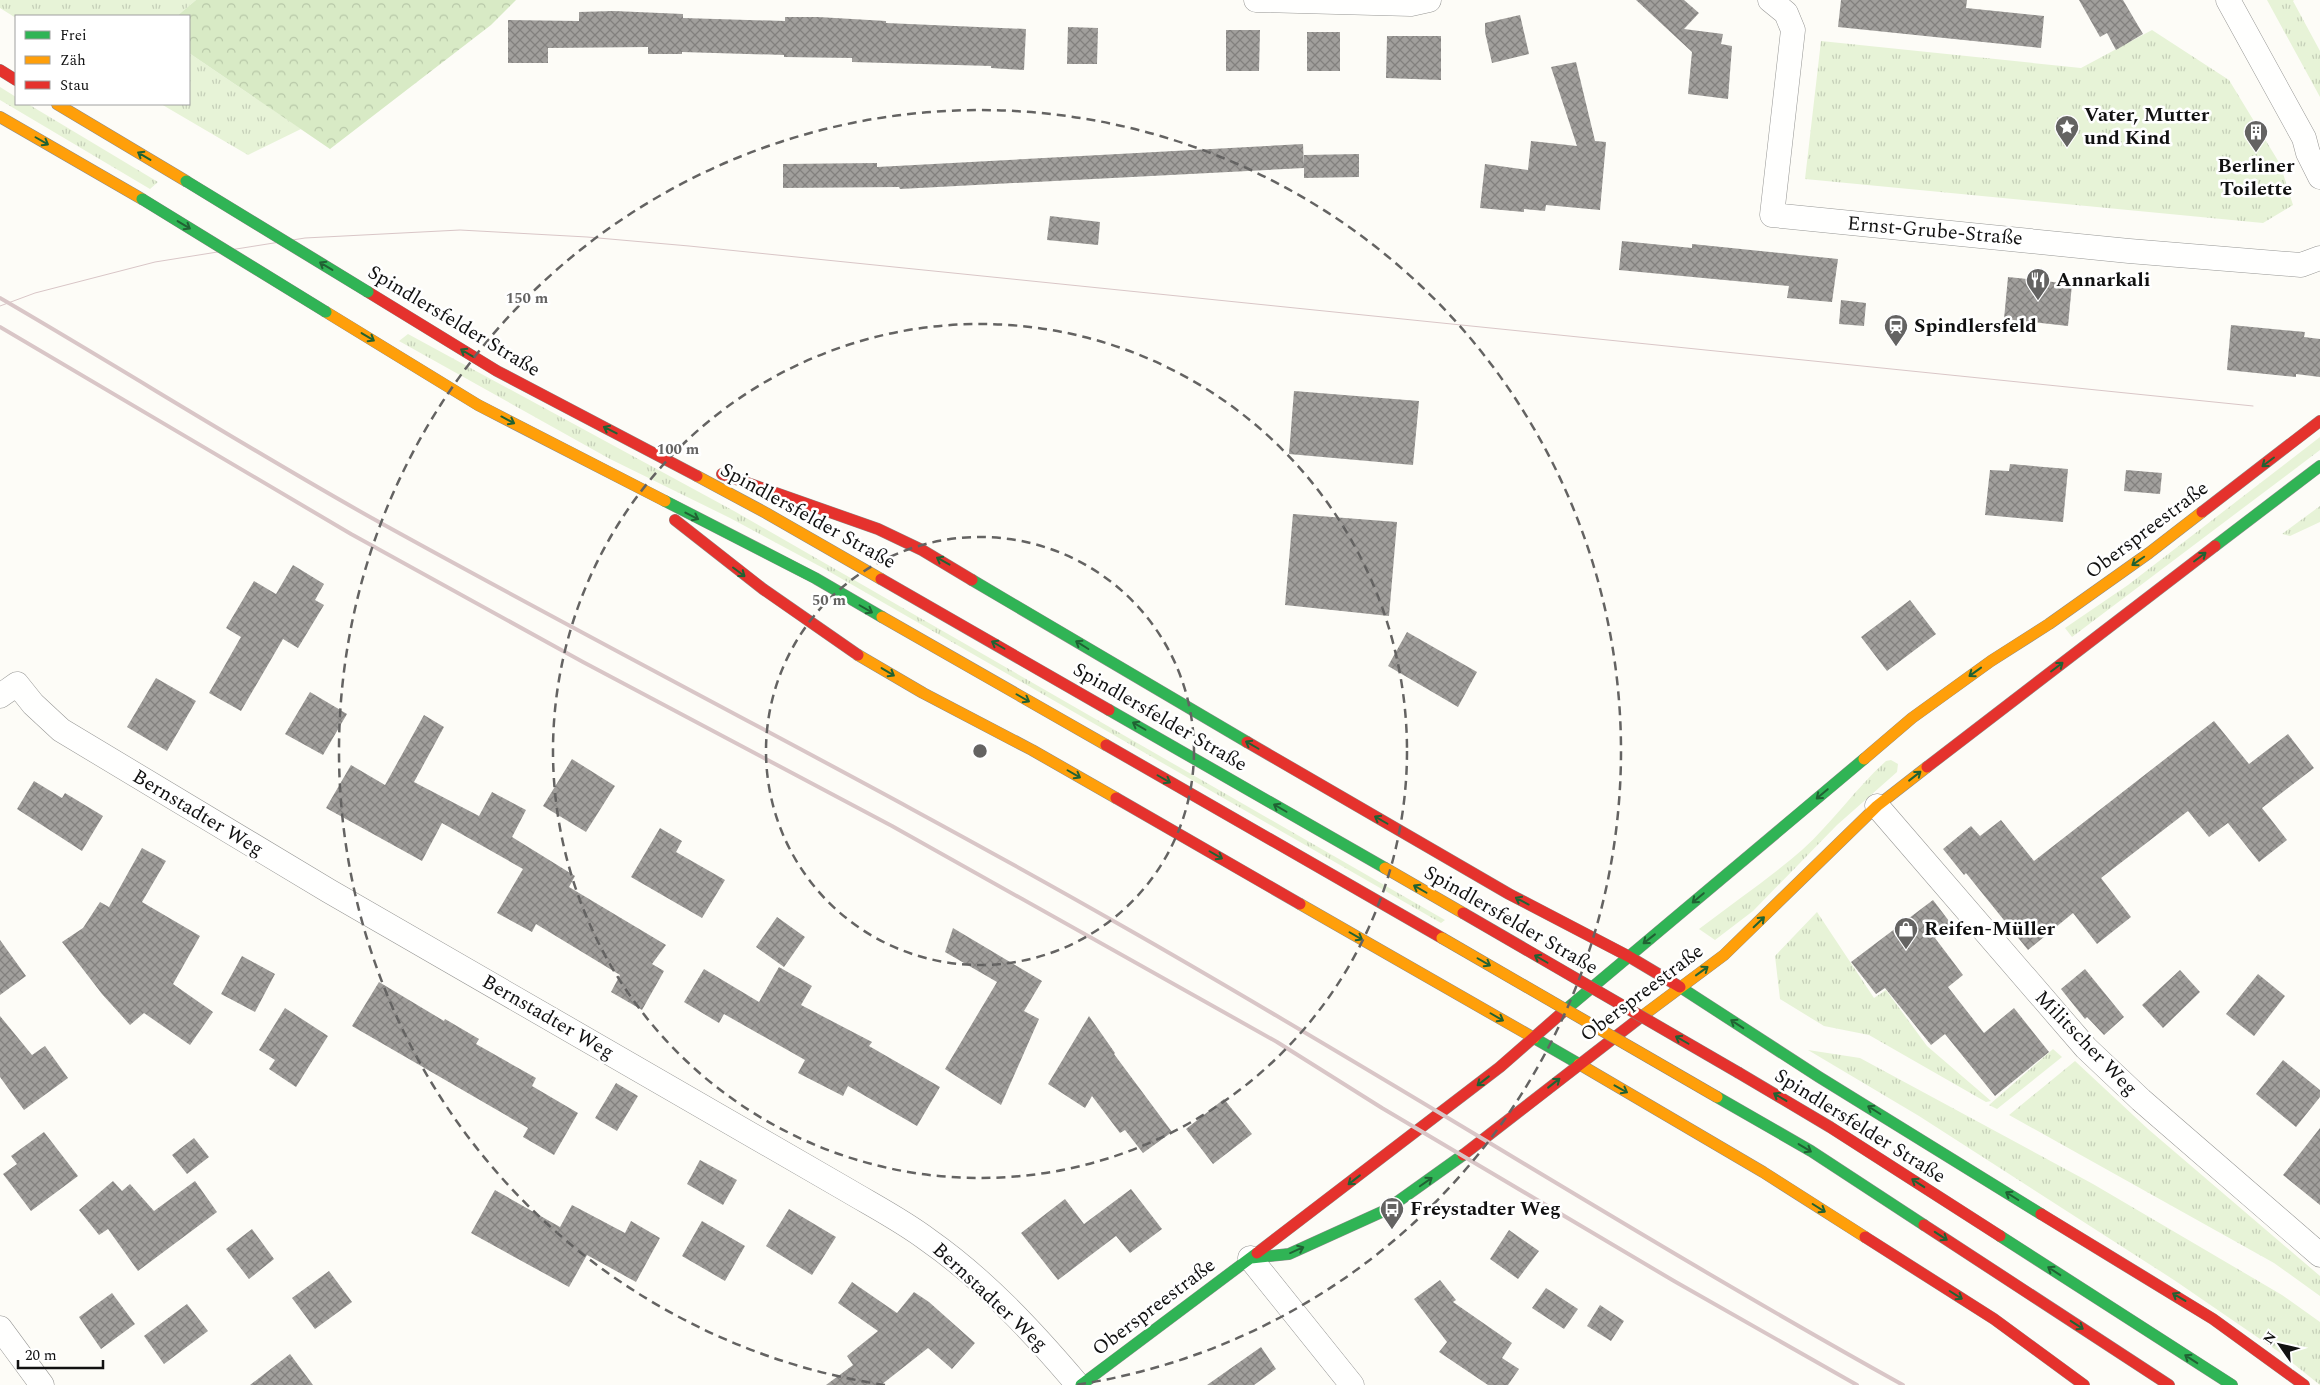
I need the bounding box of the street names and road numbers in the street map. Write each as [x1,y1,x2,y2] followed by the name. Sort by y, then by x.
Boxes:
[1846,208,2024,254] street label: Ernst-Grube-Straße
[362,257,546,385] street label: Spindlersfelder Straße
[715,455,901,577] street label: Spindlersfelder Straße
[2079,474,2215,586] street label: Oberspreestraße
[1067,655,1253,779] street label: Spindlersfelder Straße
[127,762,269,864] street label: Bernstadter Weg
[1418,858,1604,982] street label: Spindlersfelder Straße
[1574,937,1710,1049] street label: Oberspreestraße
[476,967,620,1067] street label: Bernstadter Weg
[2028,983,2144,1103] street label: Militscher Weg
[1768,1061,1952,1191] street label: Spindlersfelder Straße
[925,1235,1055,1359] street label: Bernstadter Weg
[1086,1251,1222,1363] street label: Oberspreestraße

